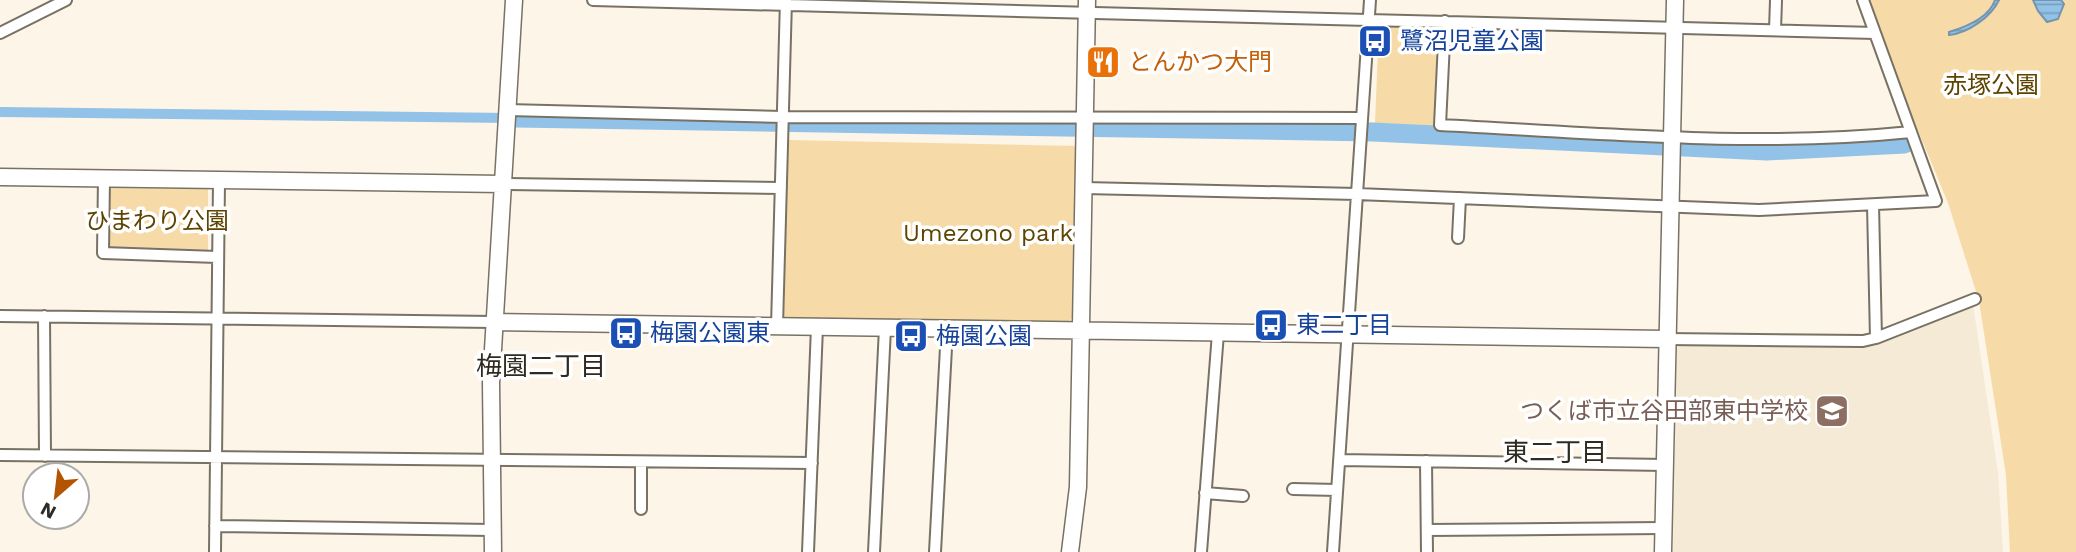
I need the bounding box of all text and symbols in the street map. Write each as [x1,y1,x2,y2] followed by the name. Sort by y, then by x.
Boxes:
[1356,22,1394,60] bus stop icon: 鷺沼児童公園
[1400,27,1544,55] place label: 鷺沼児童公園
[1084,43,1122,81] restaurant icon: とんかつ大門
[1128,48,1272,76] place label: とんかつ大門
[1943,71,2039,99] park label: 赤塚公園
[85,207,229,235] park label: ひまわり公園
[903,219,1073,247] park label: Umezono park
[1252,306,1290,344] bus stop icon: 東二丁目
[1296,311,1392,339] place label: 東二丁目
[607,314,645,352] bus stop icon: 梅園公園東
[892,317,930,355] bus stop icon: 梅園公園
[650,319,770,347] place label: 梅園公園東
[936,322,1032,350] place label: 梅園公園
[476,351,606,381] district label: 梅園二丁目
[1813,392,1851,430] school or university icon: つくば市立谷田部東中学校
[1520,397,1808,425] place label: つくば市立谷田部東中学校
[1503,437,1607,467] district label: 東二丁目
[21,461,91,531] north arrow
[37,497,60,524] text: N

